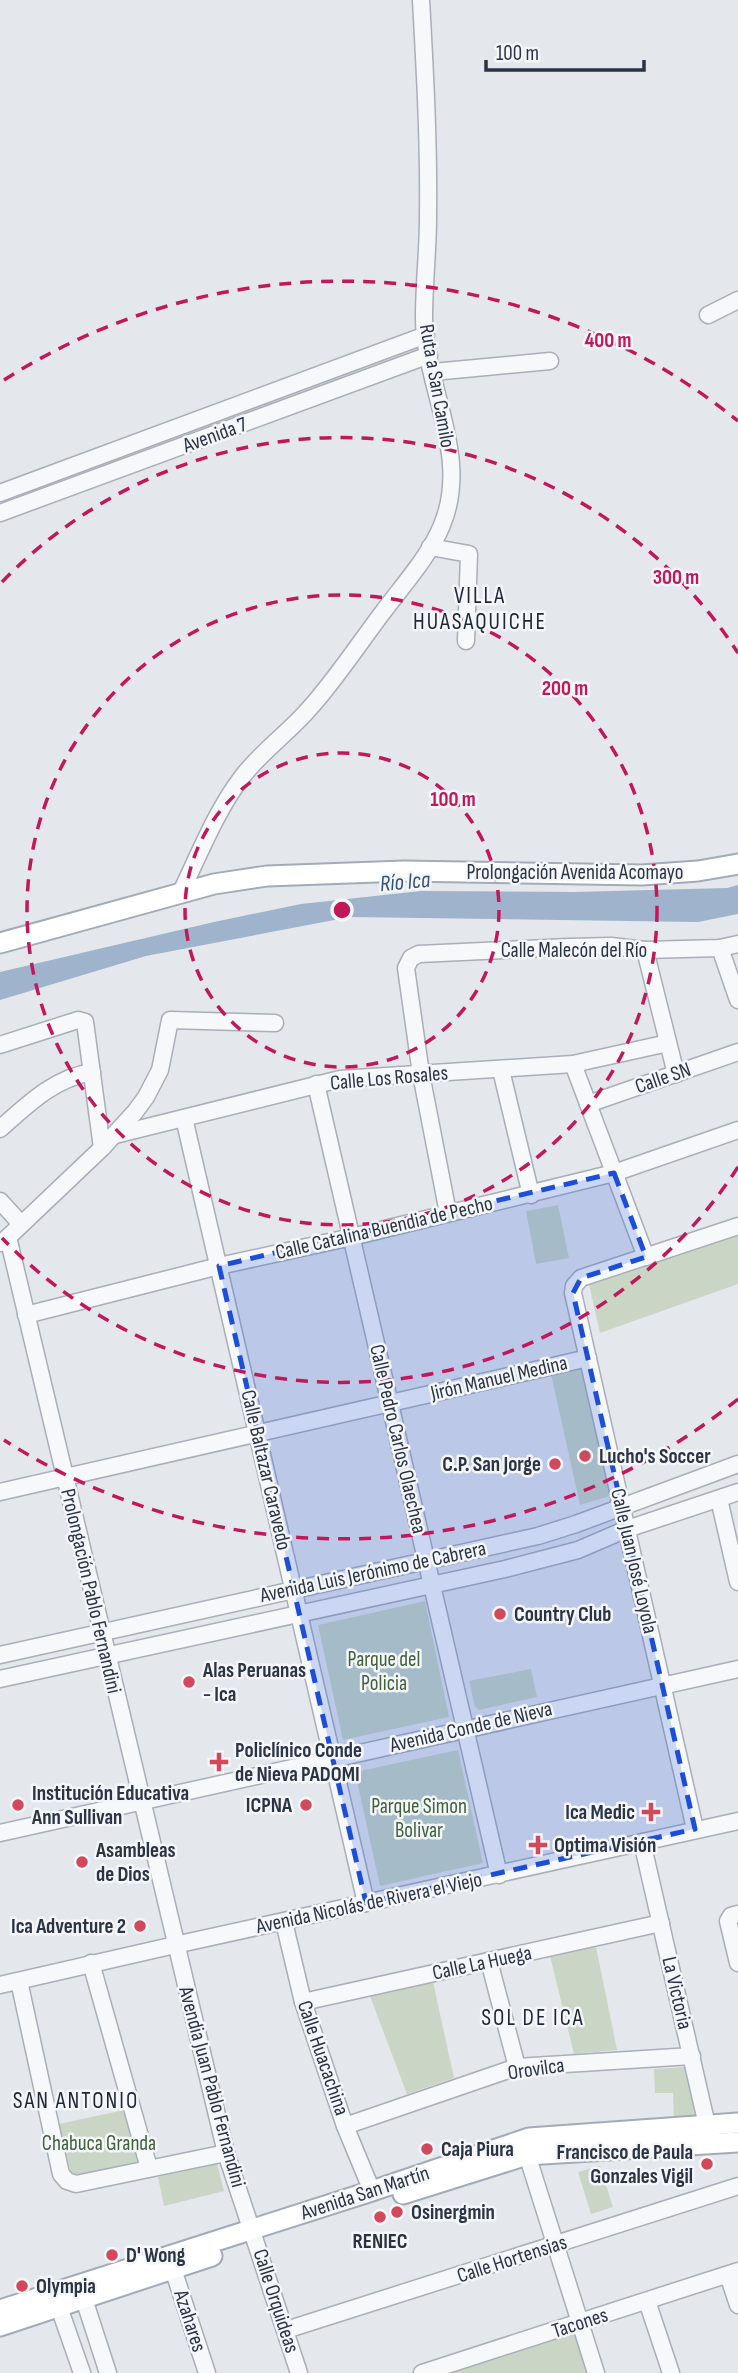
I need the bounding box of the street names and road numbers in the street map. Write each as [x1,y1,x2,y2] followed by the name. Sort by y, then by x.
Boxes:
[414,322,460,450] street label: Ruta a San Camilo
[178,412,251,458] street label: Avenida 7
[466,860,684,885] street label: Prolongación Avenida Acomayo
[501,938,647,963] street label: Calle Malecón del Río
[632,1057,694,1099] street label: Calle SN
[329,1060,449,1096] street label: Calle Los Rosales
[273,1191,495,1265] street label: Calle Catalina Buendia de Pecho
[364,1342,432,1536] street label: Calle Pedro Carlos Olaechea
[427,1350,570,1406] street label: Jirón Manuel Medina
[235,1387,297,1553] street label: Calle Baltazar Caravedo
[55,1486,127,1696] street label: Prolongación Pablo Fernandini
[605,1486,663,1636] street label: Calle Juan José Loyola
[257,1536,488,1608] street label: Avenida Luis Jerónimo de Cabrera
[386,1696,555,1758] street label: Avenida Conde de Nieva
[253,1867,484,1939] street label: Avenida Nicolás de Rivera el Viejo
[430,1940,534,1986] street label: Calle La Huega
[657,1954,697,2032] street label: La Victoria
[173,1983,251,2190] street label: Avendia Juan Pablo Fernandini
[292,1997,354,2119] street label: Calle Huacachina
[506,2053,566,2085] street label: Orovilca
[297,2160,432,2226] street label: Avenida San Martín
[454,2230,570,2288] street label: Calle Hortensias
[247,2246,305,2356] street label: Calle Orquideas
[168,2286,212,2355] street label: Azahares
[549,2302,611,2344] street label: Tacones

